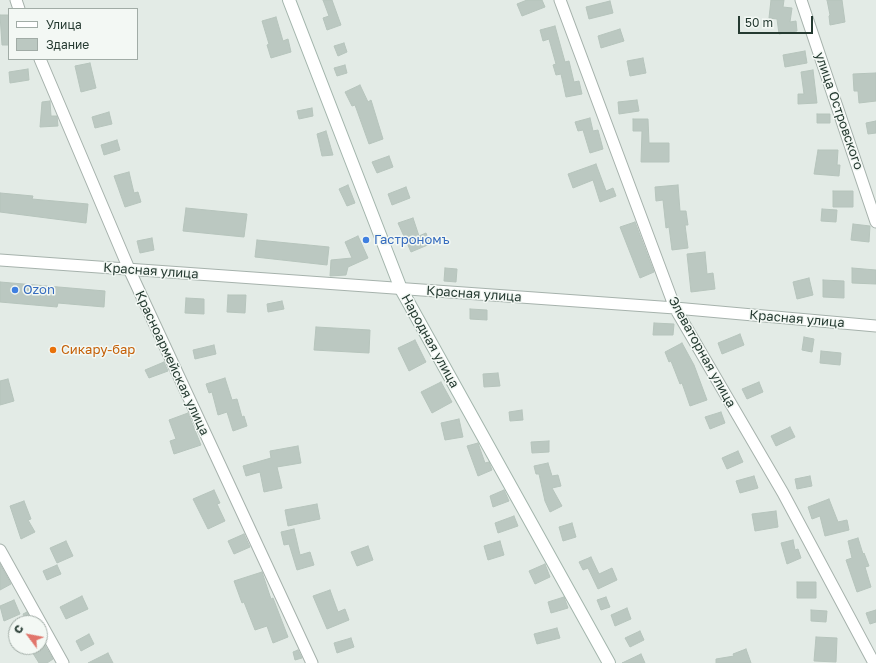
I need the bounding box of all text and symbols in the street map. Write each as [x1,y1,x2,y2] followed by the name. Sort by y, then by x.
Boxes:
[8,8,138,60] legend
[740,8,815,34] scale bar
[745,15,773,30] text: 50 m
[46,17,82,32] text: Улица
[46,37,89,52] text: Здание
[812,50,866,172] street label: улица Островского
[374,232,450,248] place label: Гастрономъ
[361,235,371,245] marker: Гастрономъ
[103,260,199,282] street label: Красная улица
[23,282,55,298] place label: Ozon
[426,283,522,305] street label: Красная улица
[10,285,20,295] marker: Ozon
[132,288,212,438] street label: Красноармейская улица
[398,291,462,391] street label: Народная улица
[665,294,739,410] street label: Элеваторная улица
[749,307,845,331] street label: Красная улица
[61,342,135,358] place label: Сикару-бар
[48,345,58,355] marker: Сикару-бар
[8,615,48,655] north arrow
[11,622,26,636] text: С

